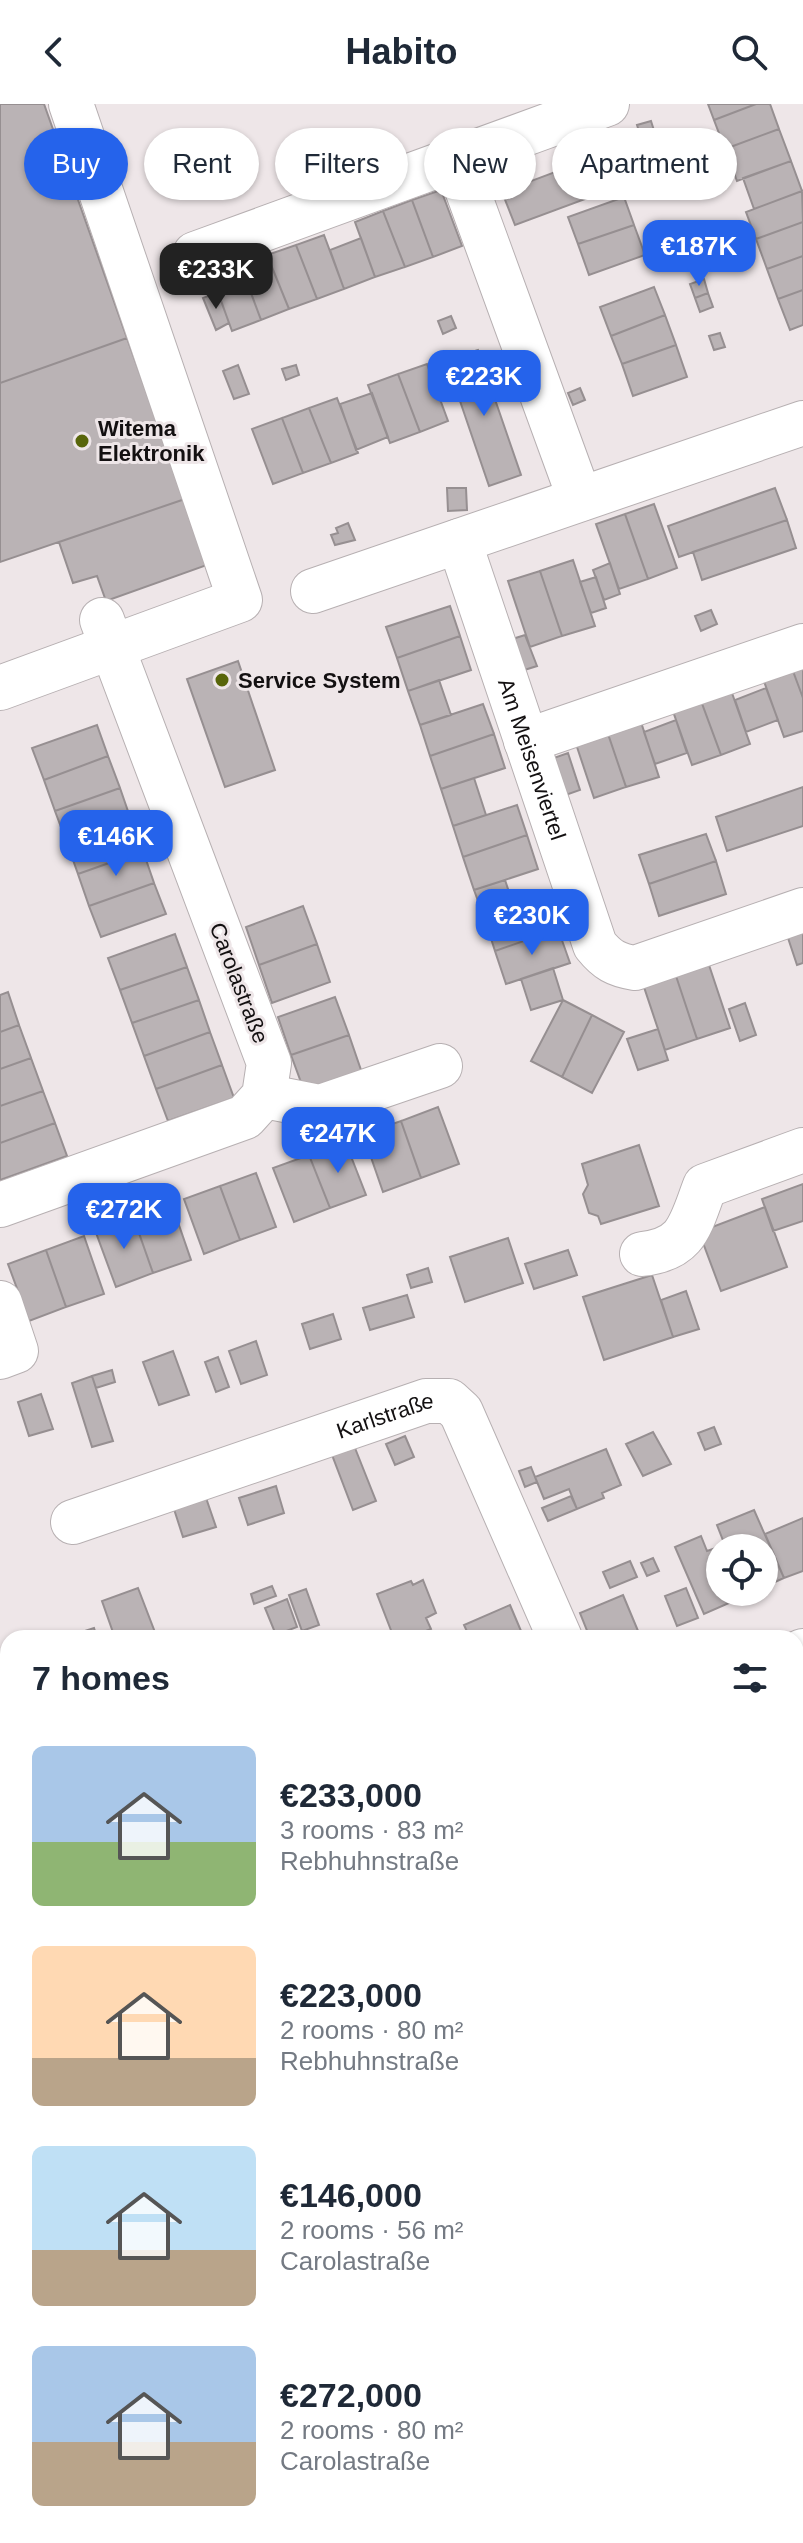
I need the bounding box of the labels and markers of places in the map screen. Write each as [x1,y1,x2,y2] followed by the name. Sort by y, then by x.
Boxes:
[643,220,755,288] pin: €187K
[160,243,272,311] pin: €233K
[428,350,540,418] pin: €223K
[98,416,205,466] place label: Witema Elektronik
[73,432,91,450] marker: Witema Elektronik
[238,668,401,693] place label: Service System
[213,671,231,689] marker: Service System
[60,810,172,878] pin: €146K
[476,889,588,957] pin: €230K
[282,1107,394,1175] pin: €247K
[68,1183,180,1251] pin: €272K

